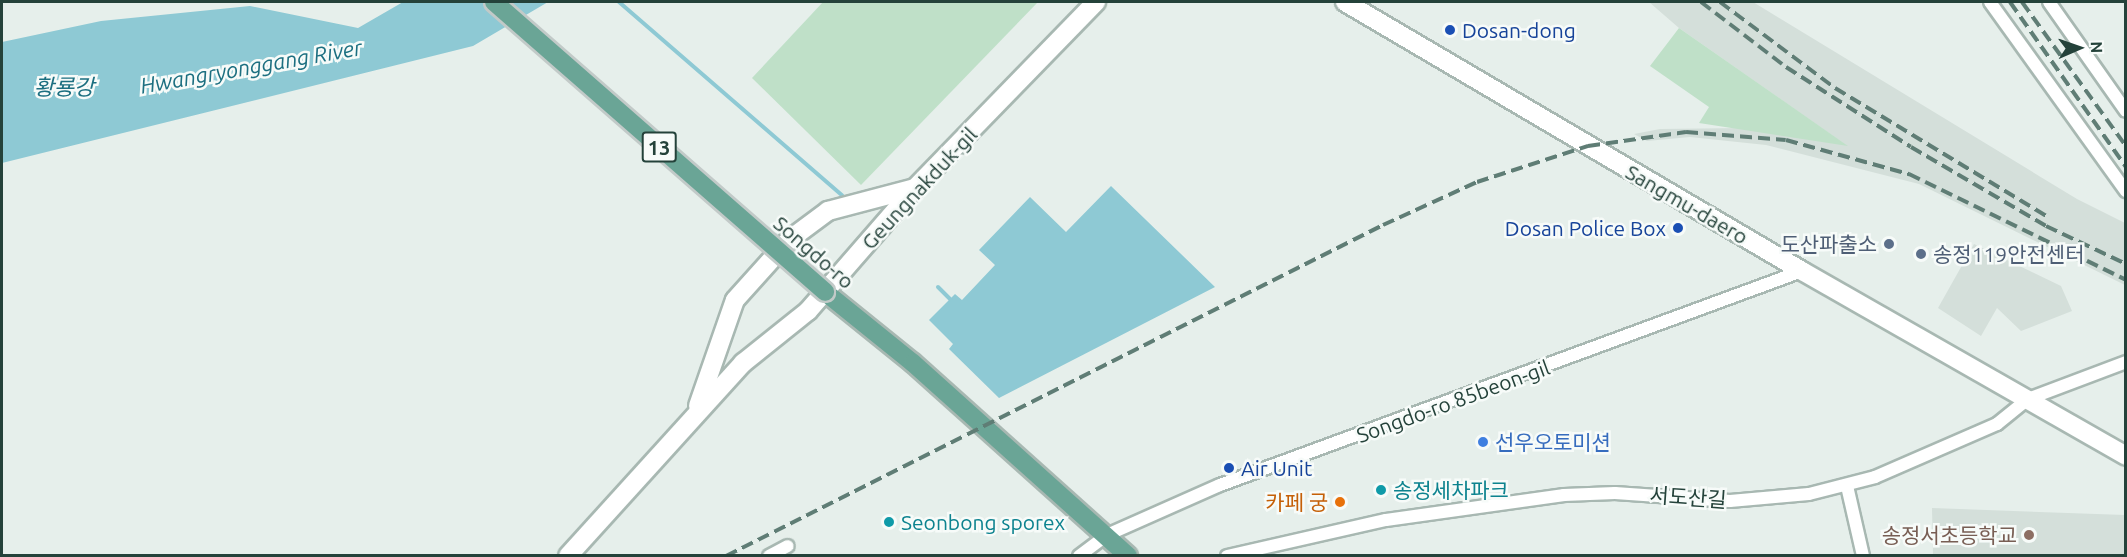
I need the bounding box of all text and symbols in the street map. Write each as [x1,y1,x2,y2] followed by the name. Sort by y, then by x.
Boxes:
[1462,17,1576,43] place label: Dosan-dong
[2049,18,2109,78] north arrow
[1443,23,1457,37] marker: Dosan-dong
[138,33,364,99] water label: Hwangryonggang River
[2088,41,2106,54] text: N
[34,74,94,100] water label: 황룡강
[856,122,982,254] street label: Geungnakduk-gil
[641,130,677,164] road number: 13
[1621,159,1753,249] street label: Sangmu-daero
[769,210,859,294] street label: Songdo-ro
[1505,215,1666,241] place label: Dosan Police Box
[1671,221,1685,235] marker: Dosan Police Box
[1780,231,1877,257] place label: 도산파출소
[1882,237,1896,251] marker: 도산파출소
[1933,241,2084,267] place label: 송정119안전센터
[1914,247,1928,261] marker: 송정119안전센터
[1353,354,1553,448] street label: Songdo-ro 85beon-gil
[1495,429,1611,455] place label: 선우오토미션
[1476,435,1490,449] marker: 선우오토미션
[1241,455,1312,481] place label: Air Unit
[1222,461,1236,475] marker: Air Unit
[1393,477,1509,503] place label: 송정세차파크
[1649,482,1727,512] street label: 서도산길
[1374,483,1388,497] marker: 송정세차파크
[1265,489,1328,515] place label: 카페 궁
[1333,495,1347,509] marker: 카페 궁
[901,509,1065,535] place label: Seonbong sporex
[882,515,896,529] marker: Seonbong sporex
[1882,522,2017,548] place label: 송정서초등학교
[2022,528,2036,542] marker: 송정서초등학교

